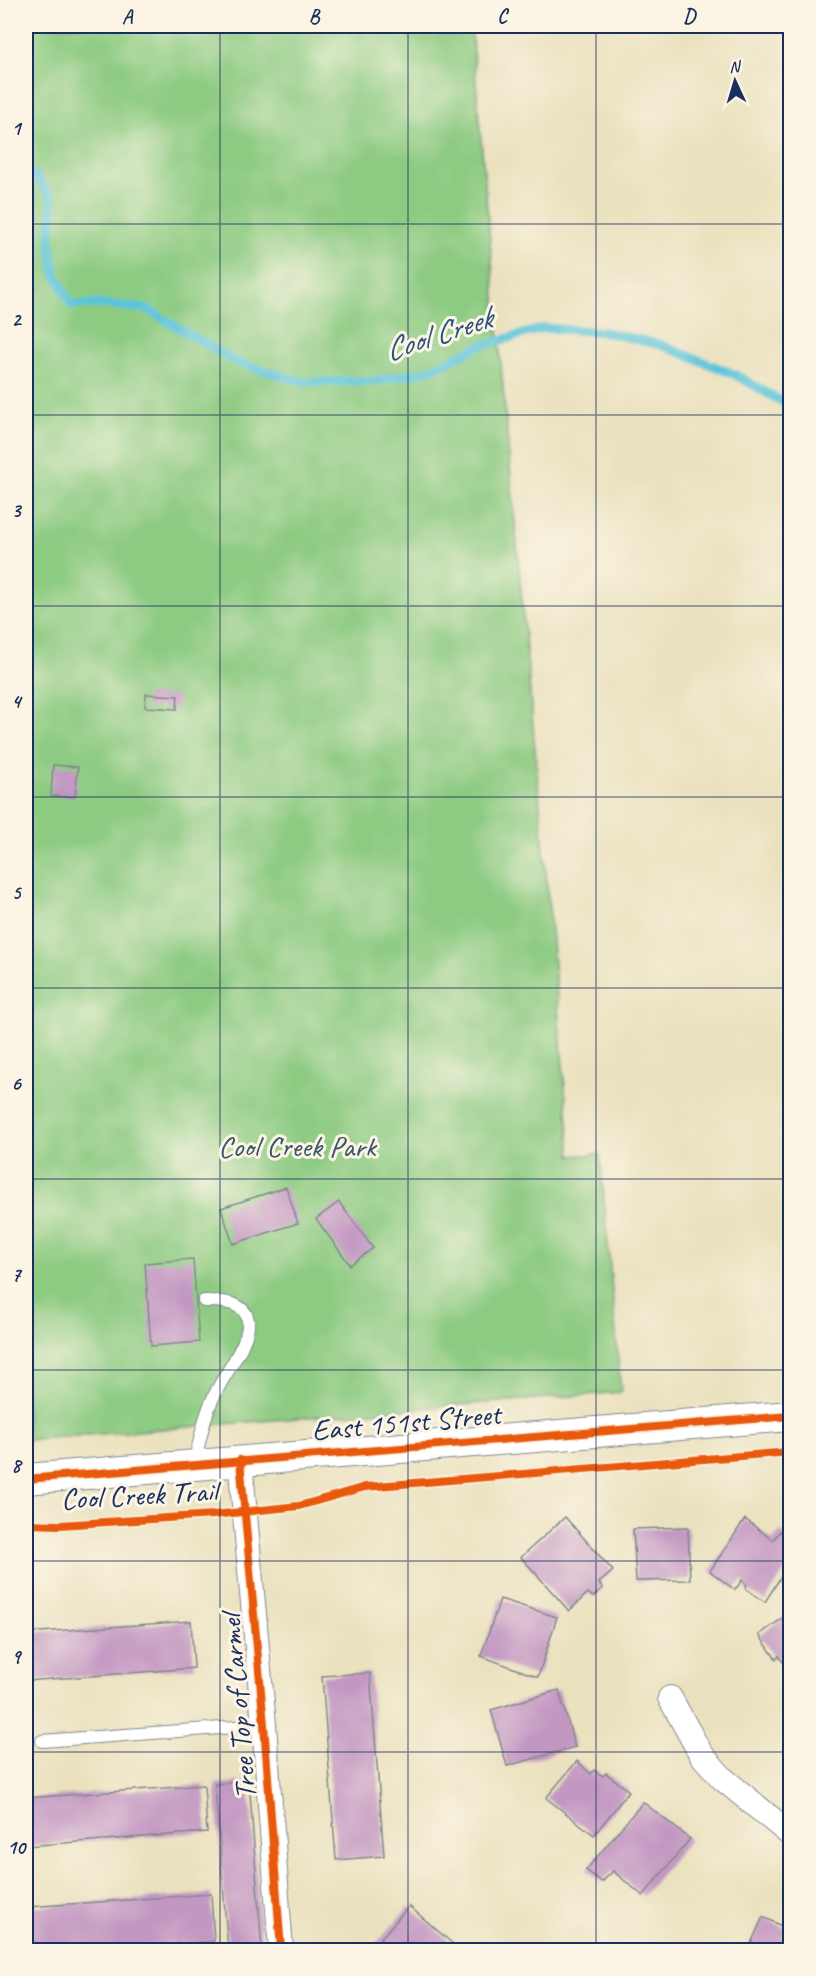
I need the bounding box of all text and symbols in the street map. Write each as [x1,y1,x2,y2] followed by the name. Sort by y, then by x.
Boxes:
[122,4,134,29] text: A
[309,4,321,29] text: B
[497,4,509,29] text: C
[683,4,697,29] text: D
[705,51,765,111] north arrow
[728,56,743,77] text: N
[12,116,23,141] text: 1
[379,296,503,371] water label: Cool Creek
[12,307,23,332] text: 2
[12,498,23,523] text: 3
[12,689,24,714] text: 4
[12,880,23,905] text: 5
[11,1071,22,1096] text: 6
[218,1127,378,1165] park label: Cool Creek Park
[12,1262,23,1287] text: 7
[310,1395,505,1449] street label: East 151st Street
[12,1453,24,1478] text: 8
[60,1472,223,1518] street label: Cool Creek Trail
[211,1608,265,1801] street label: Tree Top of Carmel
[12,1644,23,1669] text: 9
[7,1835,27,1860] text: 10

